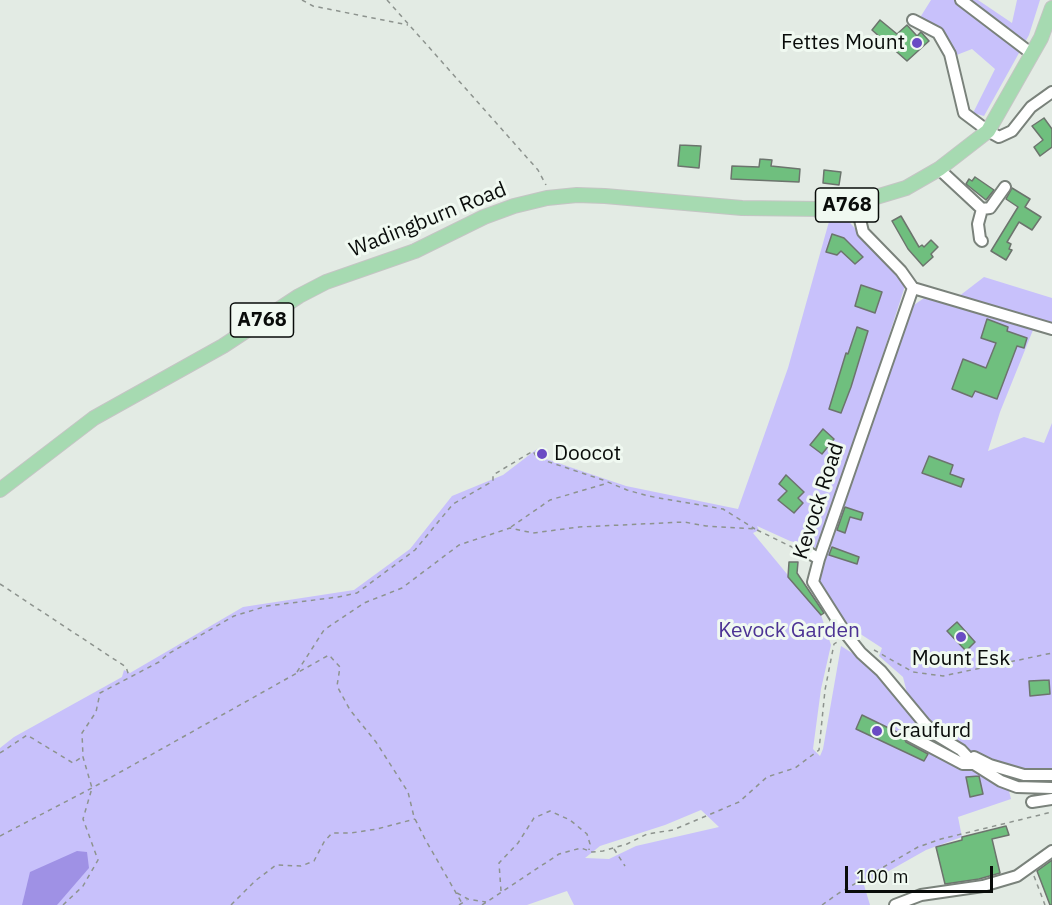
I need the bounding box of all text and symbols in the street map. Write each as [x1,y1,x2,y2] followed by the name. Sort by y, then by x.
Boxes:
[781,30,905,56] place label: Fettes Mount
[910,36,924,50] marker: Fettes Mount
[346,177,510,263] street label: Wadingburn Road
[816,188,878,222] road number: A768
[230,303,294,337] road number: A768
[788,440,850,562] street label: Kevock Road
[554,441,621,467] place label: Doocot
[535,447,549,461] marker: Doocot
[718,618,860,644] park label: Kevock Garden
[954,630,968,644] marker: Mount Esk
[912,646,1010,672] place label: Mount Esk
[889,718,971,744] place label: Craufurd
[870,724,884,738] marker: Craufurd
[848,854,996,892] scale bar
[856,865,908,888] text: 100 m

